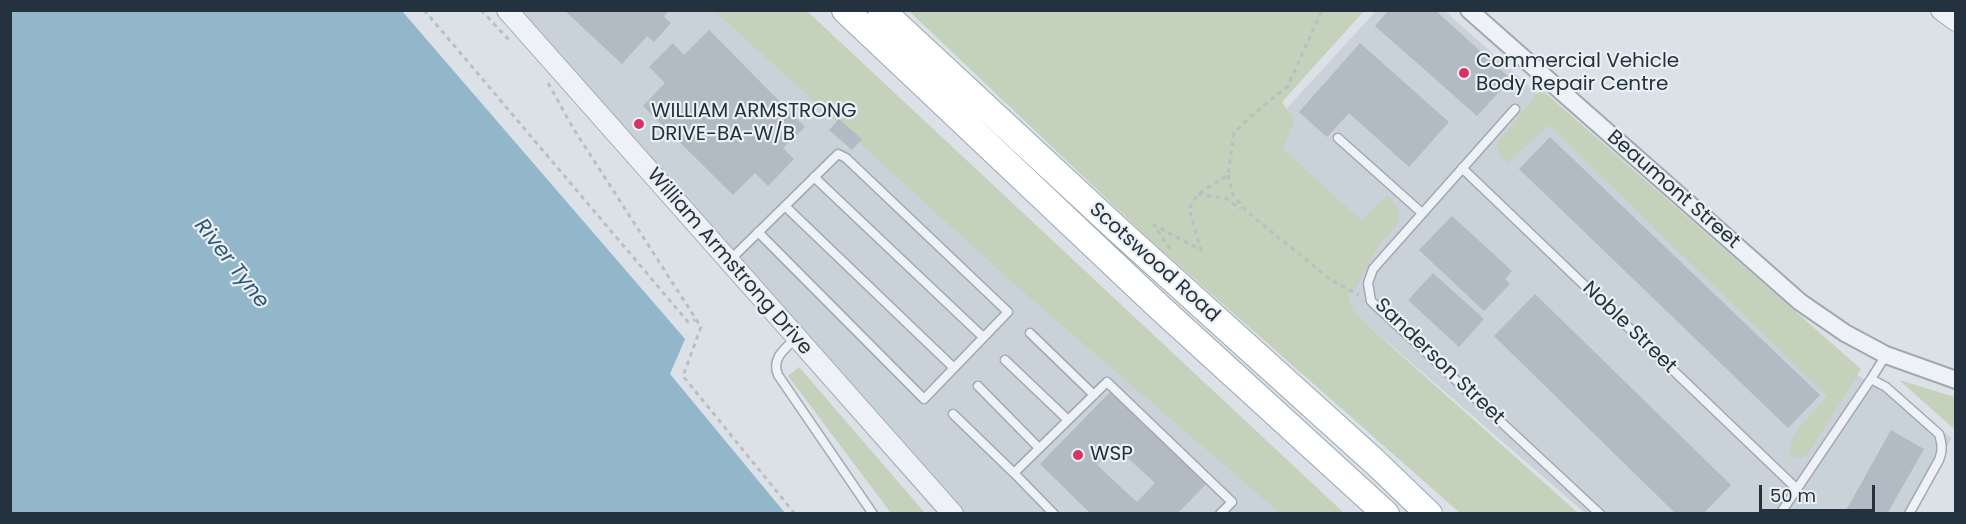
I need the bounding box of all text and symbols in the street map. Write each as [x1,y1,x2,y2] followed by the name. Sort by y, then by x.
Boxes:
[1476,50,1679,97] place label: Commercial Vehicle Body Repair Centre
[1457,66,1471,80] marker: Commercial Vehicle Body Repair Centre
[651,100,857,147] place label: WILLIAM ARMSTRONG DRIVE-BA-W/B
[632,117,646,131] marker: WILLIAM ARMSTRONG DRIVE-BA-W/B
[1602,126,1744,254] street label: Beaumont Street
[641,164,817,360] street label: William Armstrong Drive
[1084,198,1224,328] street label: Scotswood Road
[188,214,274,314] water label: River Tyne
[1577,277,1681,379] street label: Noble Street
[1369,294,1509,430] street label: Sanderson Street
[1090,443,1133,467] place label: WSP
[1071,448,1085,462] marker: WSP
[1762,473,1878,511] scale bar
[1770,483,1816,508] text: 50 m

